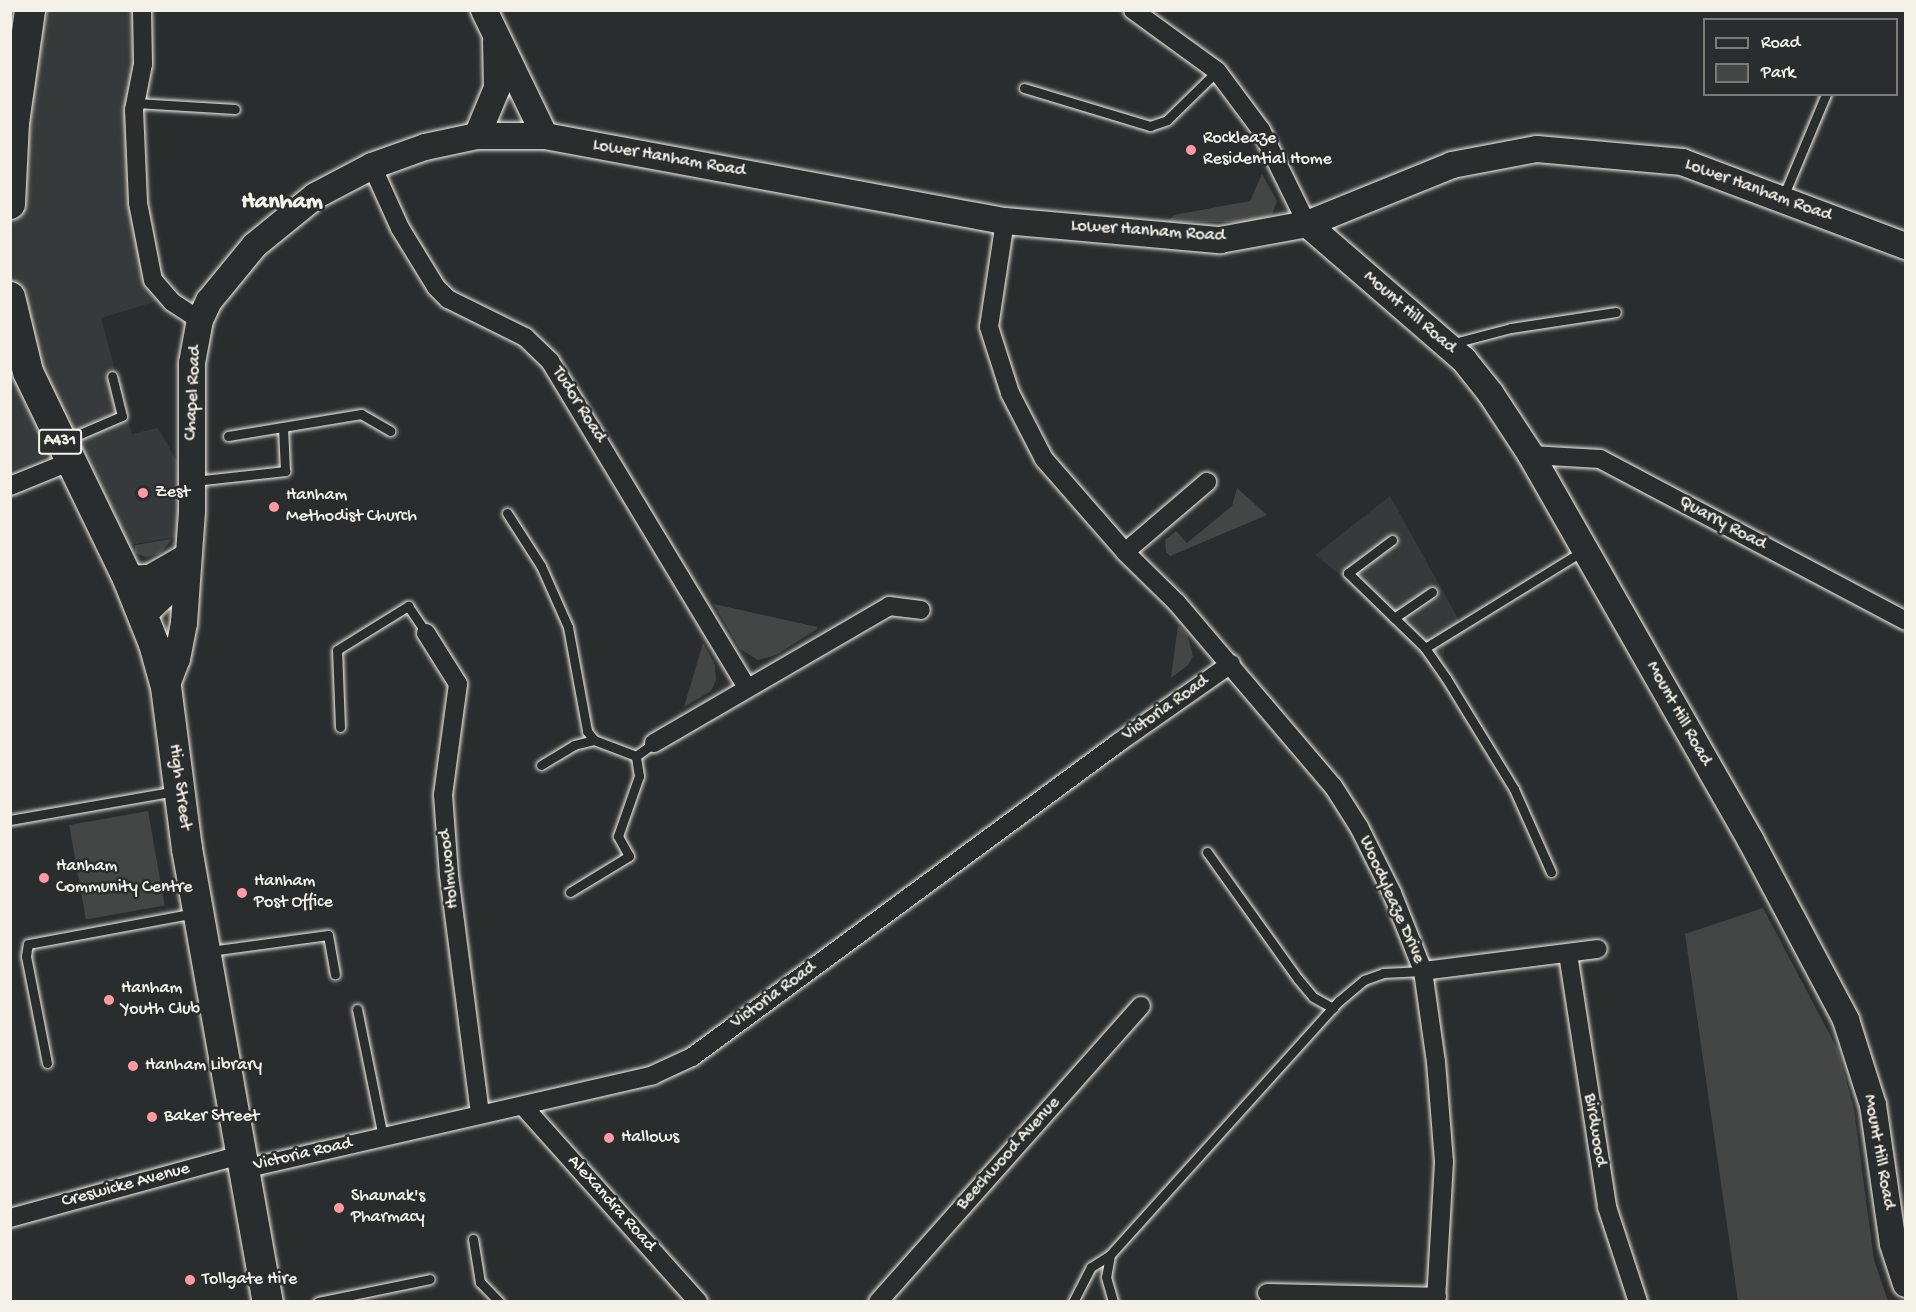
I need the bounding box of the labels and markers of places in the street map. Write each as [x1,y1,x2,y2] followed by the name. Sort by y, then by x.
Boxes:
[1203,129,1332,172] place label: Rockleaze Residential Home
[1184,143,1198,157] marker: Rockleaze Residential Home
[155,482,190,504] place label: Zest
[136,486,150,500] marker: Zest
[286,486,417,528] place label: Hanham Methodist Church
[267,500,281,514] marker: Hanham Methodist Church
[56,857,193,900] place label: Hanham Community Centre
[37,871,51,885] marker: Hanham Community Centre
[254,872,333,914] place label: Hanham Post Office
[235,886,249,900] marker: Hanham Post Office
[121,979,200,1022] place label: Hanham Youth Club
[102,993,116,1007] marker: Hanham Youth Club
[145,1055,262,1077] place label: Hanham Library
[126,1059,140,1073] marker: Hanham Library
[164,1106,259,1128] place label: Baker Street
[145,1110,159,1124] marker: Baker Street
[621,1127,679,1149] place label: Hallows
[602,1131,616,1145] marker: Hallows
[351,1187,425,1230] place label: Shaunak's Pharmacy
[332,1201,346,1215] marker: Shaunak's Pharmacy
[202,1269,297,1291] place label: Tollgate Hire
[183,1273,197,1287] marker: Tollgate Hire

